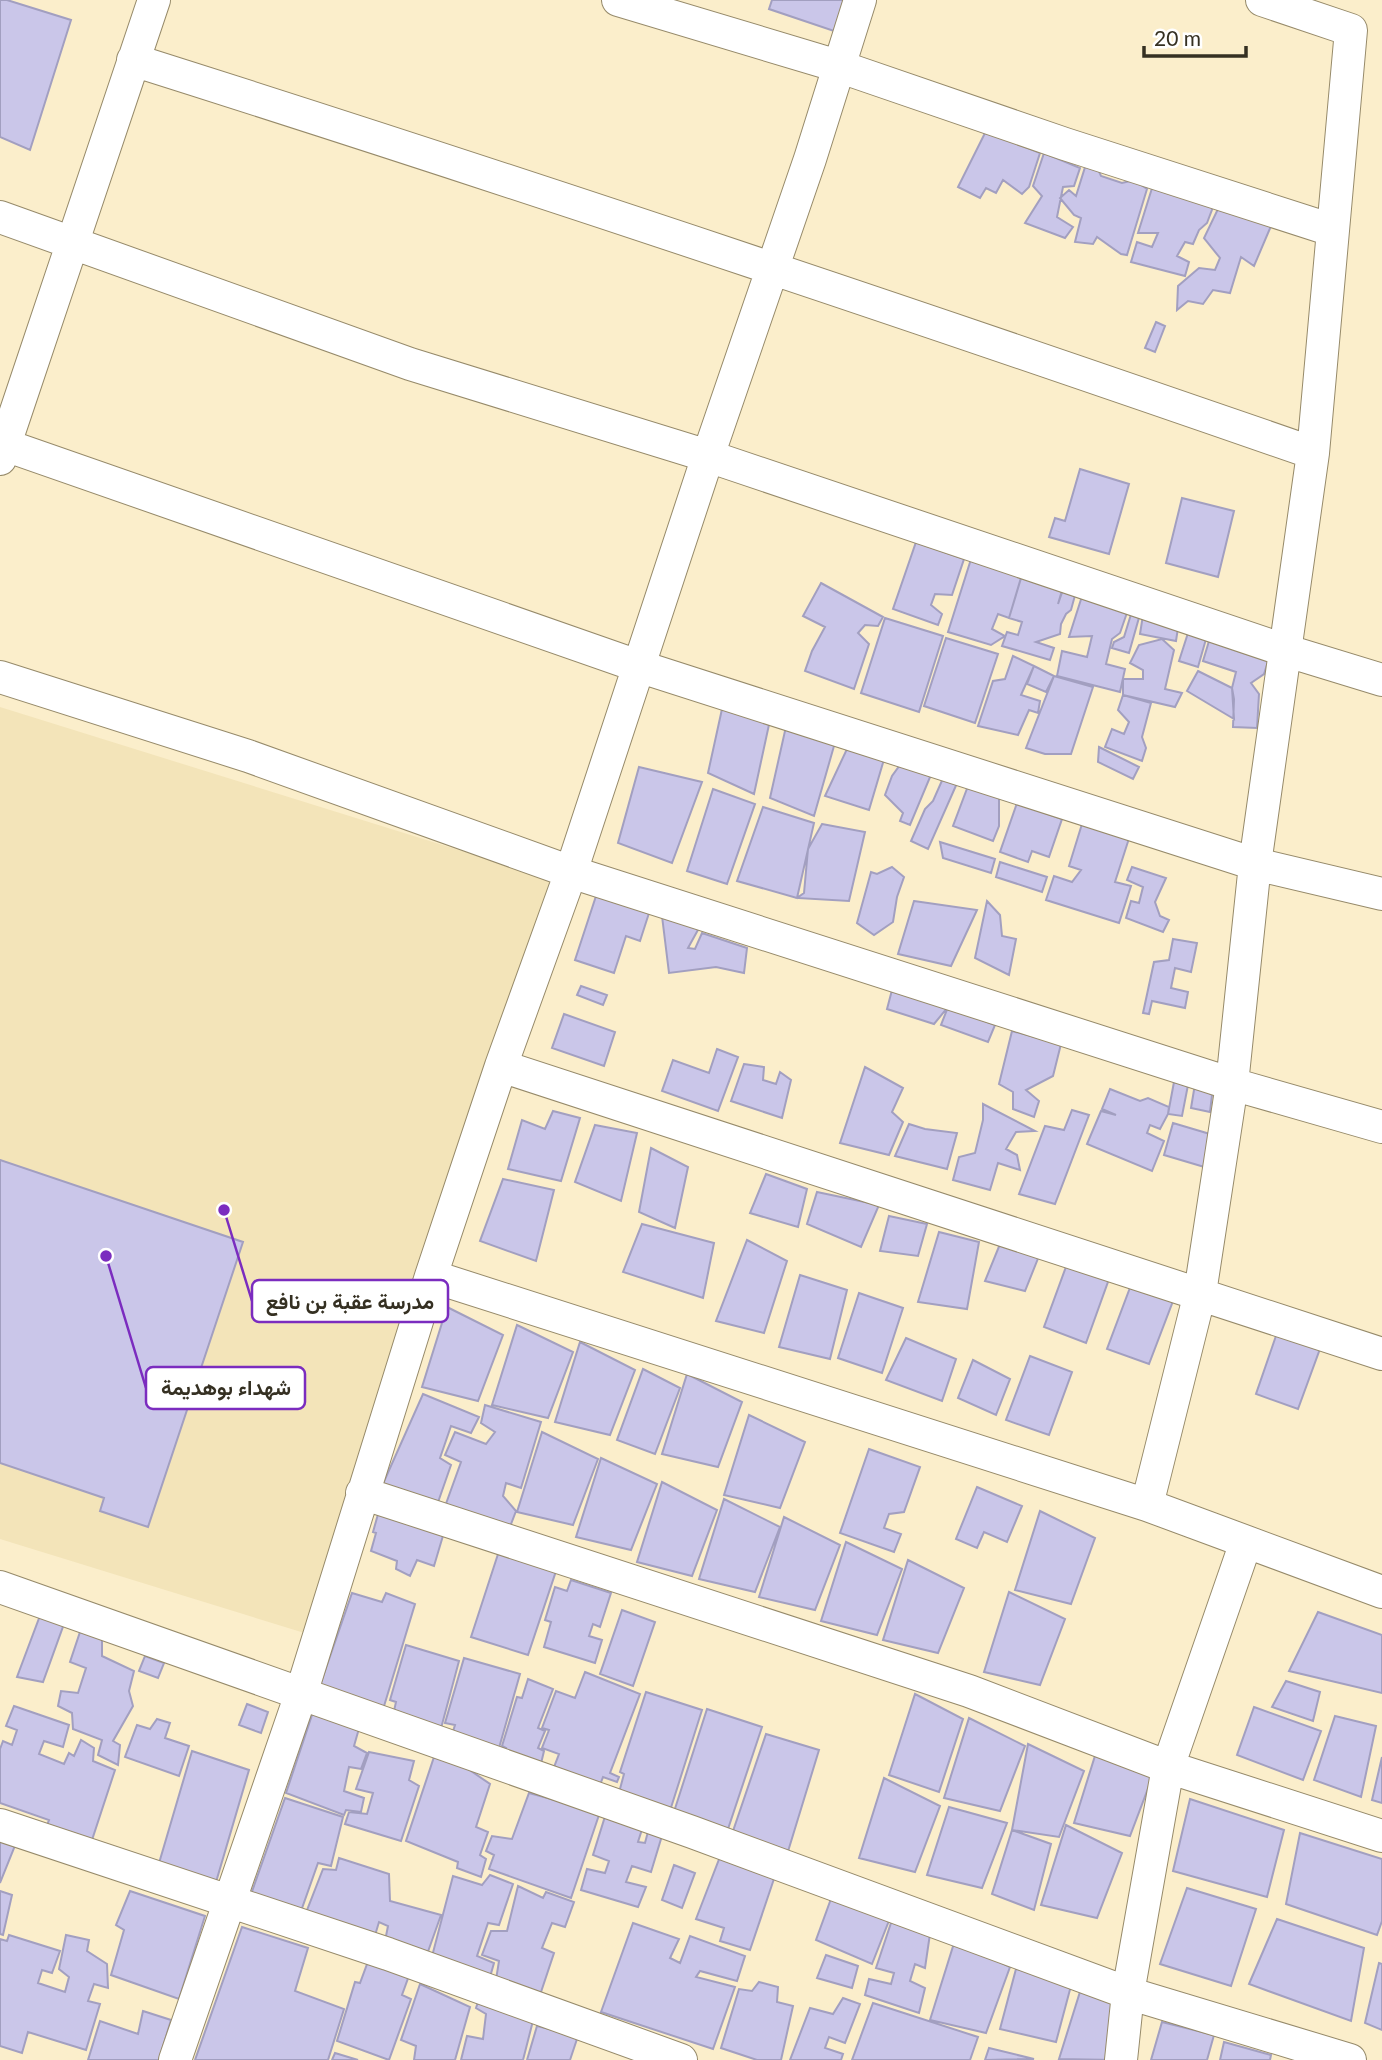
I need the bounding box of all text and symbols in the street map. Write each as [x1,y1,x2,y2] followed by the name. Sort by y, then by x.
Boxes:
[1144,14,1246,58] scale bar
[1154,25,1201,50] text: 20 m
[252,1280,448,1322] callout: مدرسة عقبة بن نافع
[266,1288,434,1316] text: مدرسة عقبة بن نافع
[146,1367,305,1409] callout: شهداء بوهديمة
[161,1374,291,1401] text: شهداء بوهديمة

